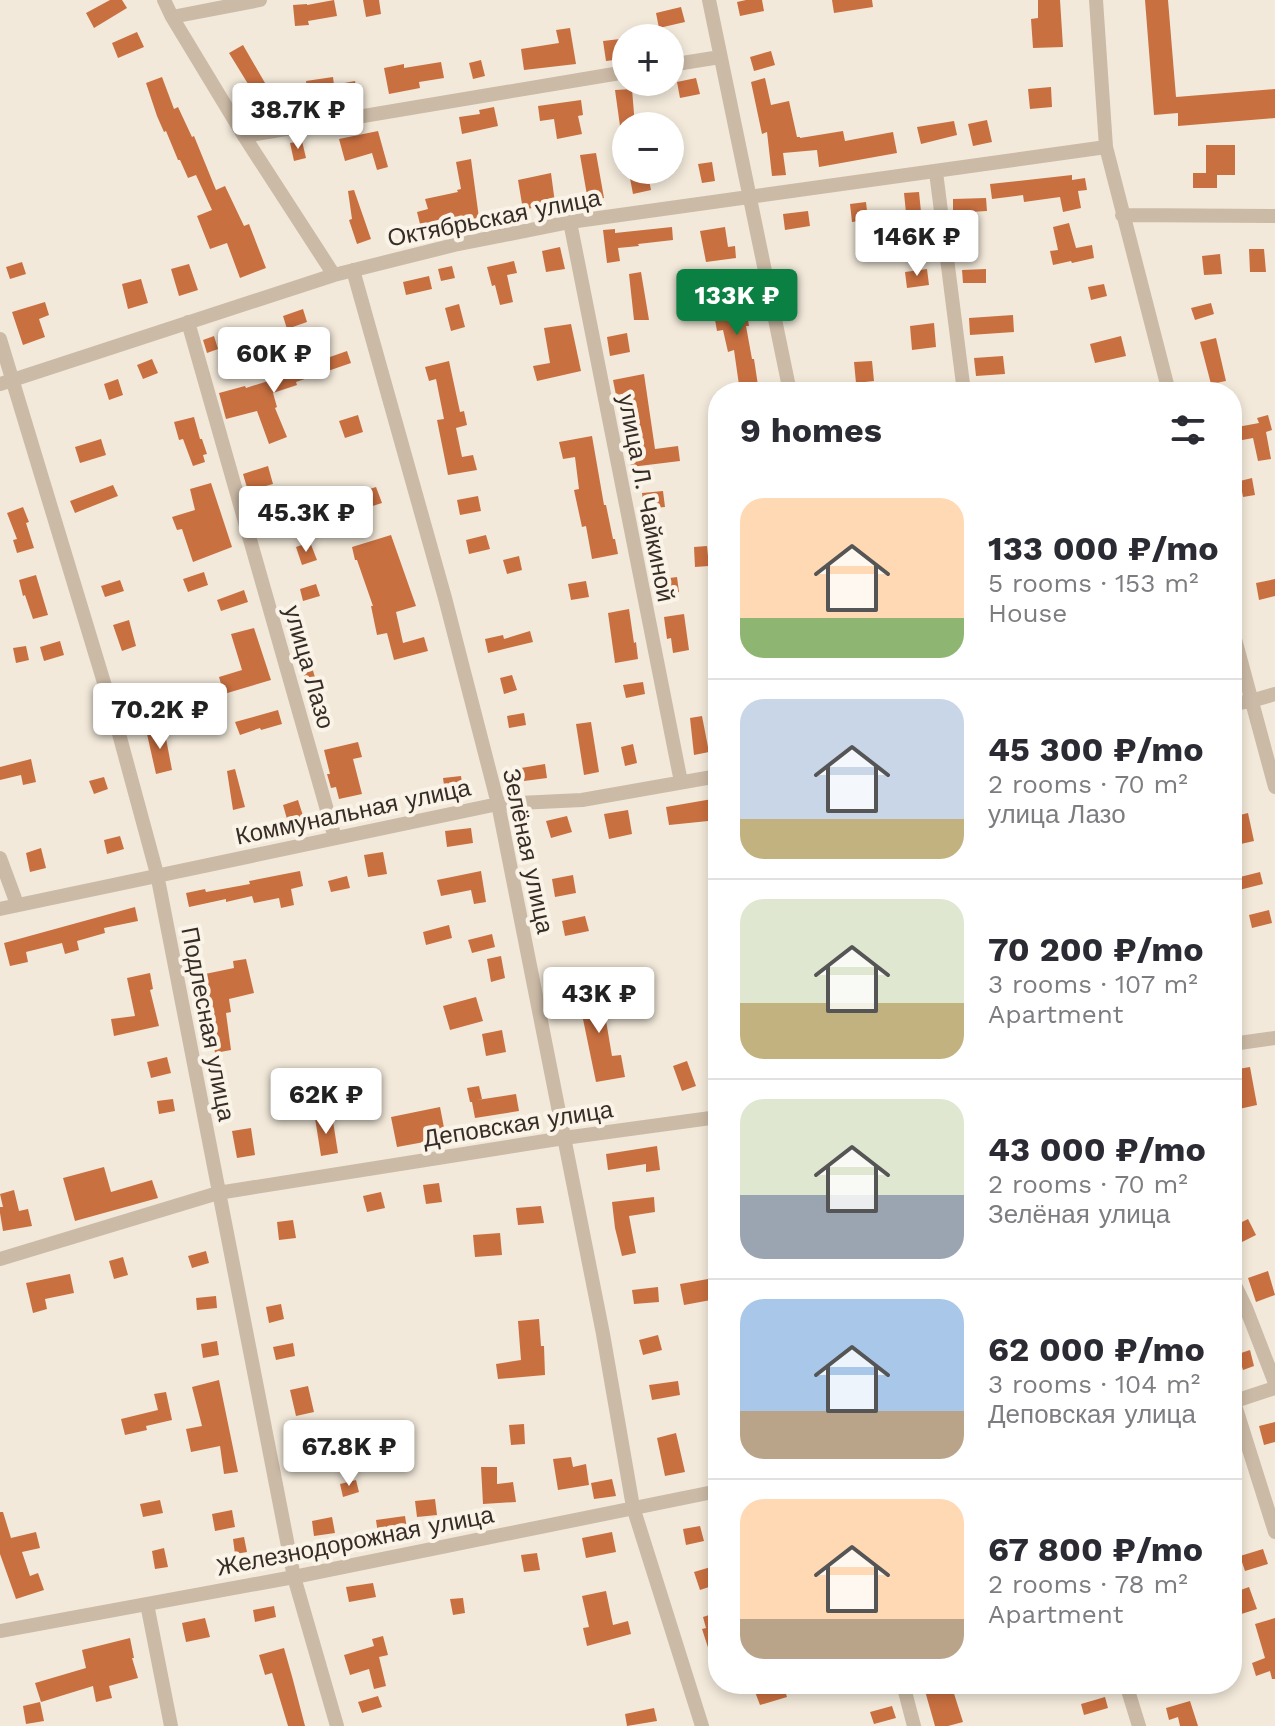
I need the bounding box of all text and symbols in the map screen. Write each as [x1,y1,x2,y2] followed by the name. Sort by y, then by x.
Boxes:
[612,24,684,184] map controls
[612,24,684,96] button: +
[224,83,372,151] pin: 38.7K ₽
[250,94,346,124] text: 38.7K ₽
[612,112,684,184] button: −
[385,183,604,252] street label: Октябрьская улица
[852,210,982,278] pin: 146K ₽
[873,221,961,251] text: 146K ₽
[672,269,802,337] pin: 133K ₽
[694,280,780,310] text: 133K ₽
[218,327,330,395] pin: 60K ₽
[236,338,312,368] text: 60K ₽
[612,392,680,604] street label: улица Л. Чайкиной
[1166,408,1210,452] icon: filters
[740,410,882,450] text: 9 homes
[232,486,380,554] pin: 45.3K ₽
[257,497,355,527] text: 45.3K ₽
[988,528,1219,568] text: 133 000 ₽/mo
[804,530,900,626] icon: home
[988,568,1199,598] text: 5 rooms · 153 m²
[988,598,1067,628] text: House
[278,602,340,732] street label: улица Лазо
[86,683,234,751] pin: 70.2K ₽
[111,694,209,724] text: 70.2K ₽
[988,729,1204,769] text: 45 300 ₽/mo
[804,731,900,827] icon: home
[497,766,559,937] street label: Зелёная улица
[988,769,1188,799] text: 2 rooms · 70 m²
[233,773,474,851] street label: Коммунальная улица
[988,799,1126,829] text: улица Лазо
[175,925,241,1124] street label: Подлесная улица
[988,929,1204,969] text: 70 200 ₽/mo
[804,931,900,1027] icon: home
[543,967,655,1035] pin: 43K ₽
[988,969,1198,999] text: 3 rooms · 107 m²
[561,978,637,1008] text: 43K ₽
[988,999,1124,1029] text: Apartment
[270,1068,382,1136] pin: 62K ₽
[289,1079,363,1109] text: 62K ₽
[421,1095,616,1153] street label: Деповская улица
[988,1129,1206,1169] text: 43 000 ₽/mo
[804,1131,900,1227] icon: home
[988,1169,1188,1199] text: 2 rooms · 70 m²
[988,1199,1170,1229] text: Зелёная улица
[988,1329,1205,1369] text: 62 000 ₽/mo
[804,1331,900,1427] icon: home
[988,1369,1200,1399] text: 3 rooms · 104 m²
[988,1399,1196,1429] text: Деповская улица
[275,1420,423,1488] pin: 67.8K ₽
[301,1431,397,1461] text: 67.8K ₽
[214,1500,497,1582] street label: Железнодорожная улица
[988,1529,1203,1569] text: 67 800 ₽/mo
[804,1531,900,1627] icon: home
[988,1569,1188,1599] text: 2 rooms · 78 m²
[988,1599,1124,1629] text: Apartment

